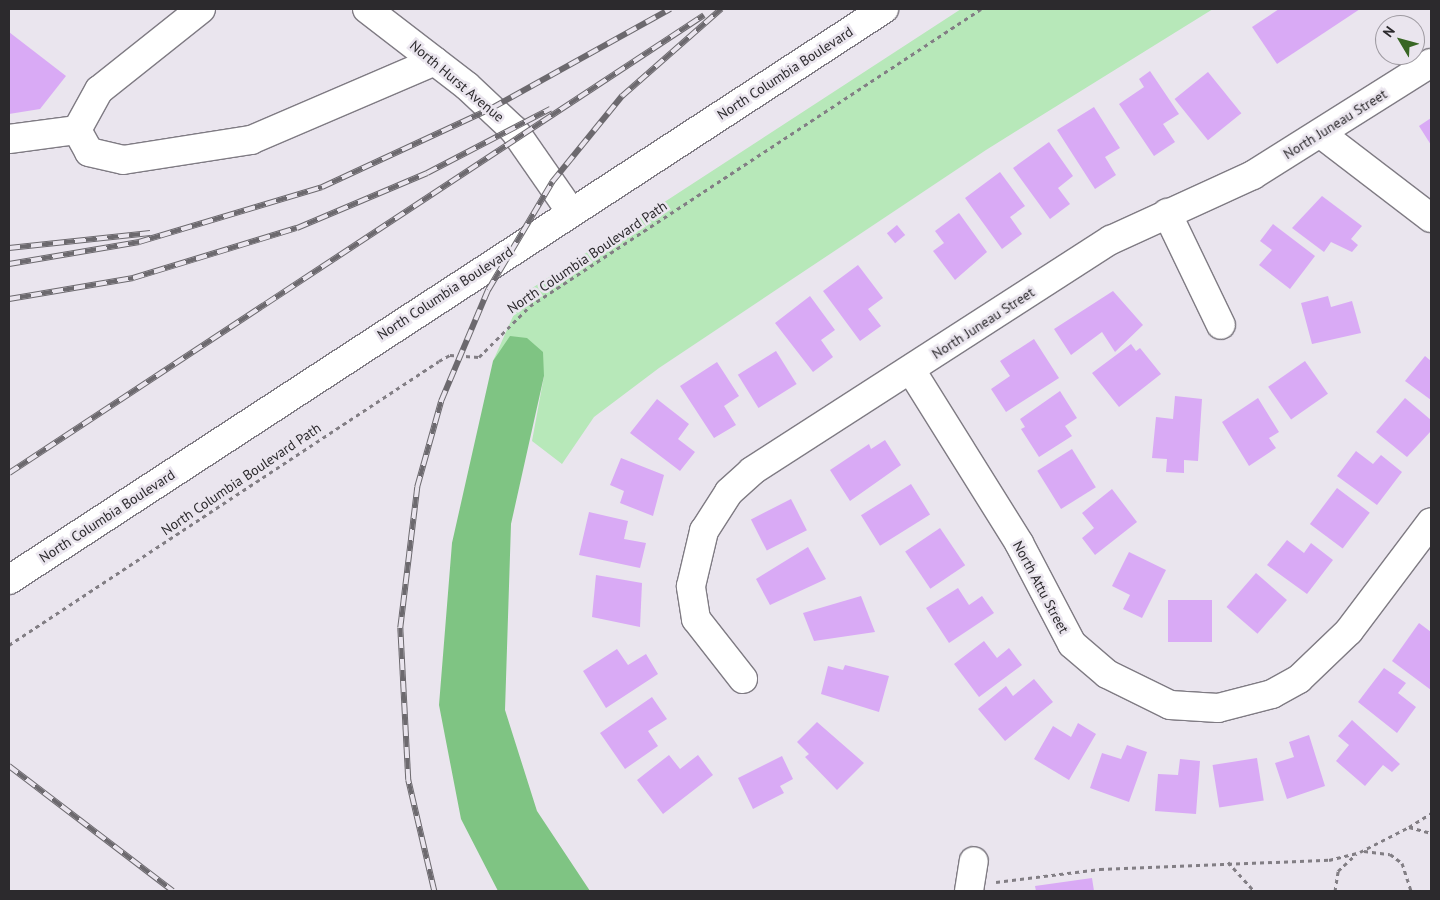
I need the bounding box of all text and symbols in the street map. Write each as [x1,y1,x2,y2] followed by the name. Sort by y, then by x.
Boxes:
[1375,15,1425,65] north arrow
[1379,22,1399,41] text: N
[714,23,856,123] street label: North Columbia Boulevard
[406,37,508,125] street label: North Hurst Avenue
[1280,85,1390,163] street label: North Juneau Street
[504,197,670,317] street label: North Columbia Boulevard Path
[374,243,516,343] street label: North Columbia Boulevard
[929,284,1037,362] street label: North Juneau Street
[158,419,324,539] street label: North Columbia Boulevard Path
[36,466,178,566] street label: North Columbia Boulevard
[1009,538,1073,636] street label: North Attu Street

